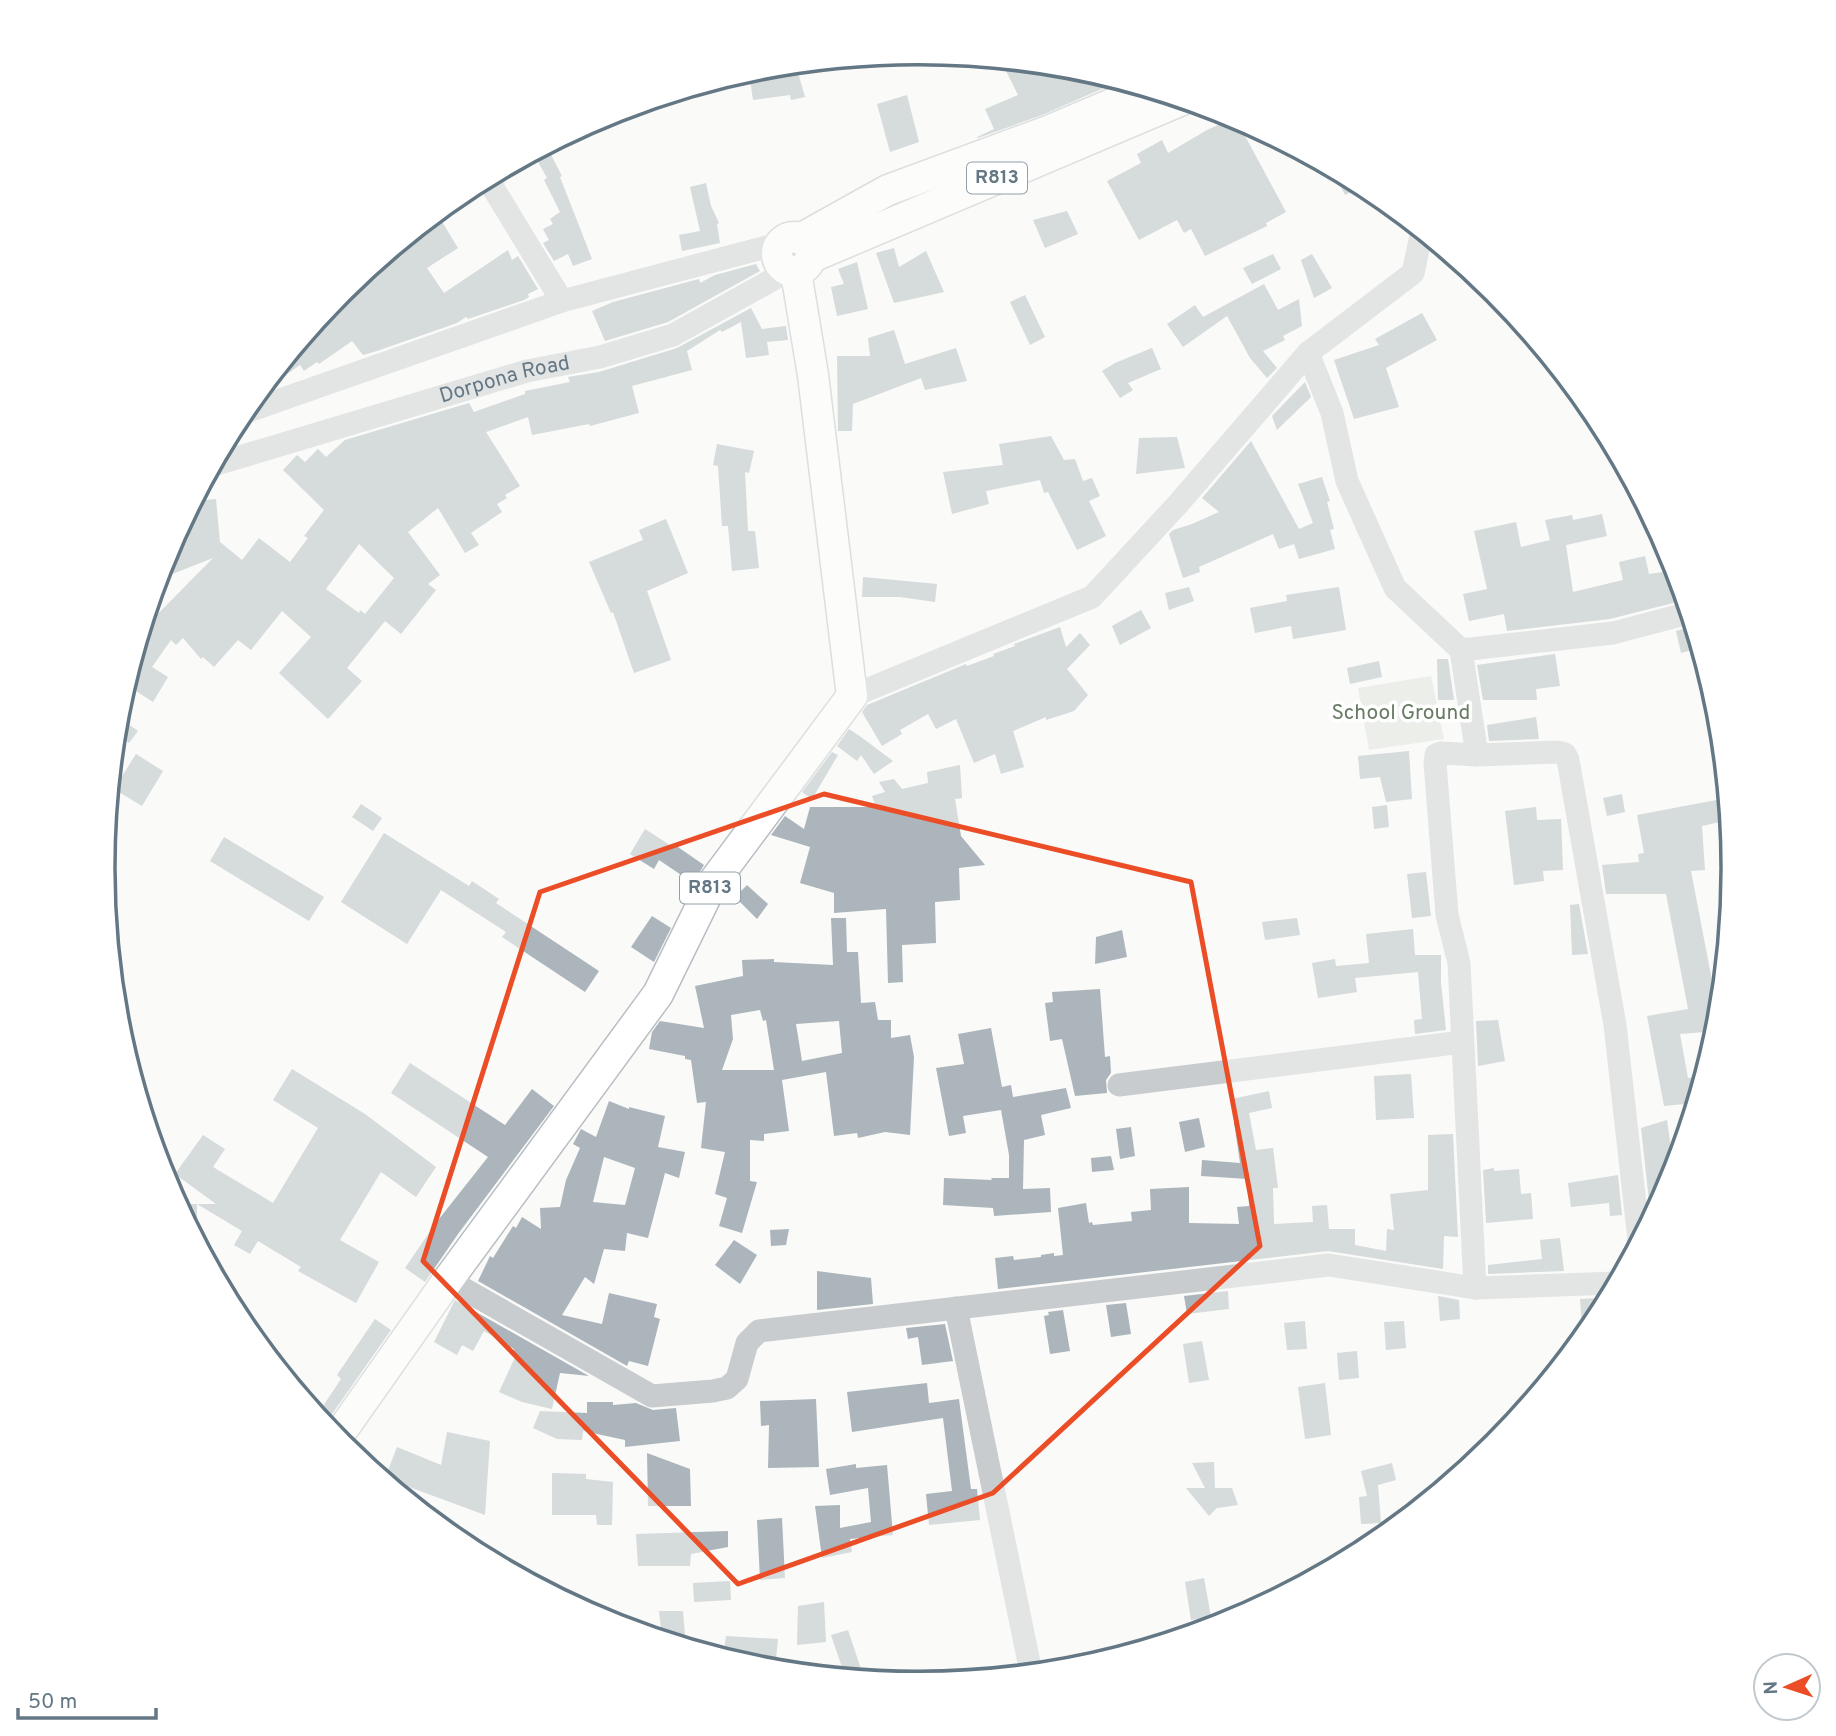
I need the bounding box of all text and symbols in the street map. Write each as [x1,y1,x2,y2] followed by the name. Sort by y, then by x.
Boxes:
[967,162,1027,194] road number: R813
[436,350,572,410] street label: Dorpona Road
[1332,700,1470,727] park label: School Ground
[680,873,740,904] road number: R813
[1752,1652,1822,1722] north arrow
[18,1676,156,1720] scale bar
[1760,1680,1784,1695] text: N
[28,1689,77,1716] text: 50 m

